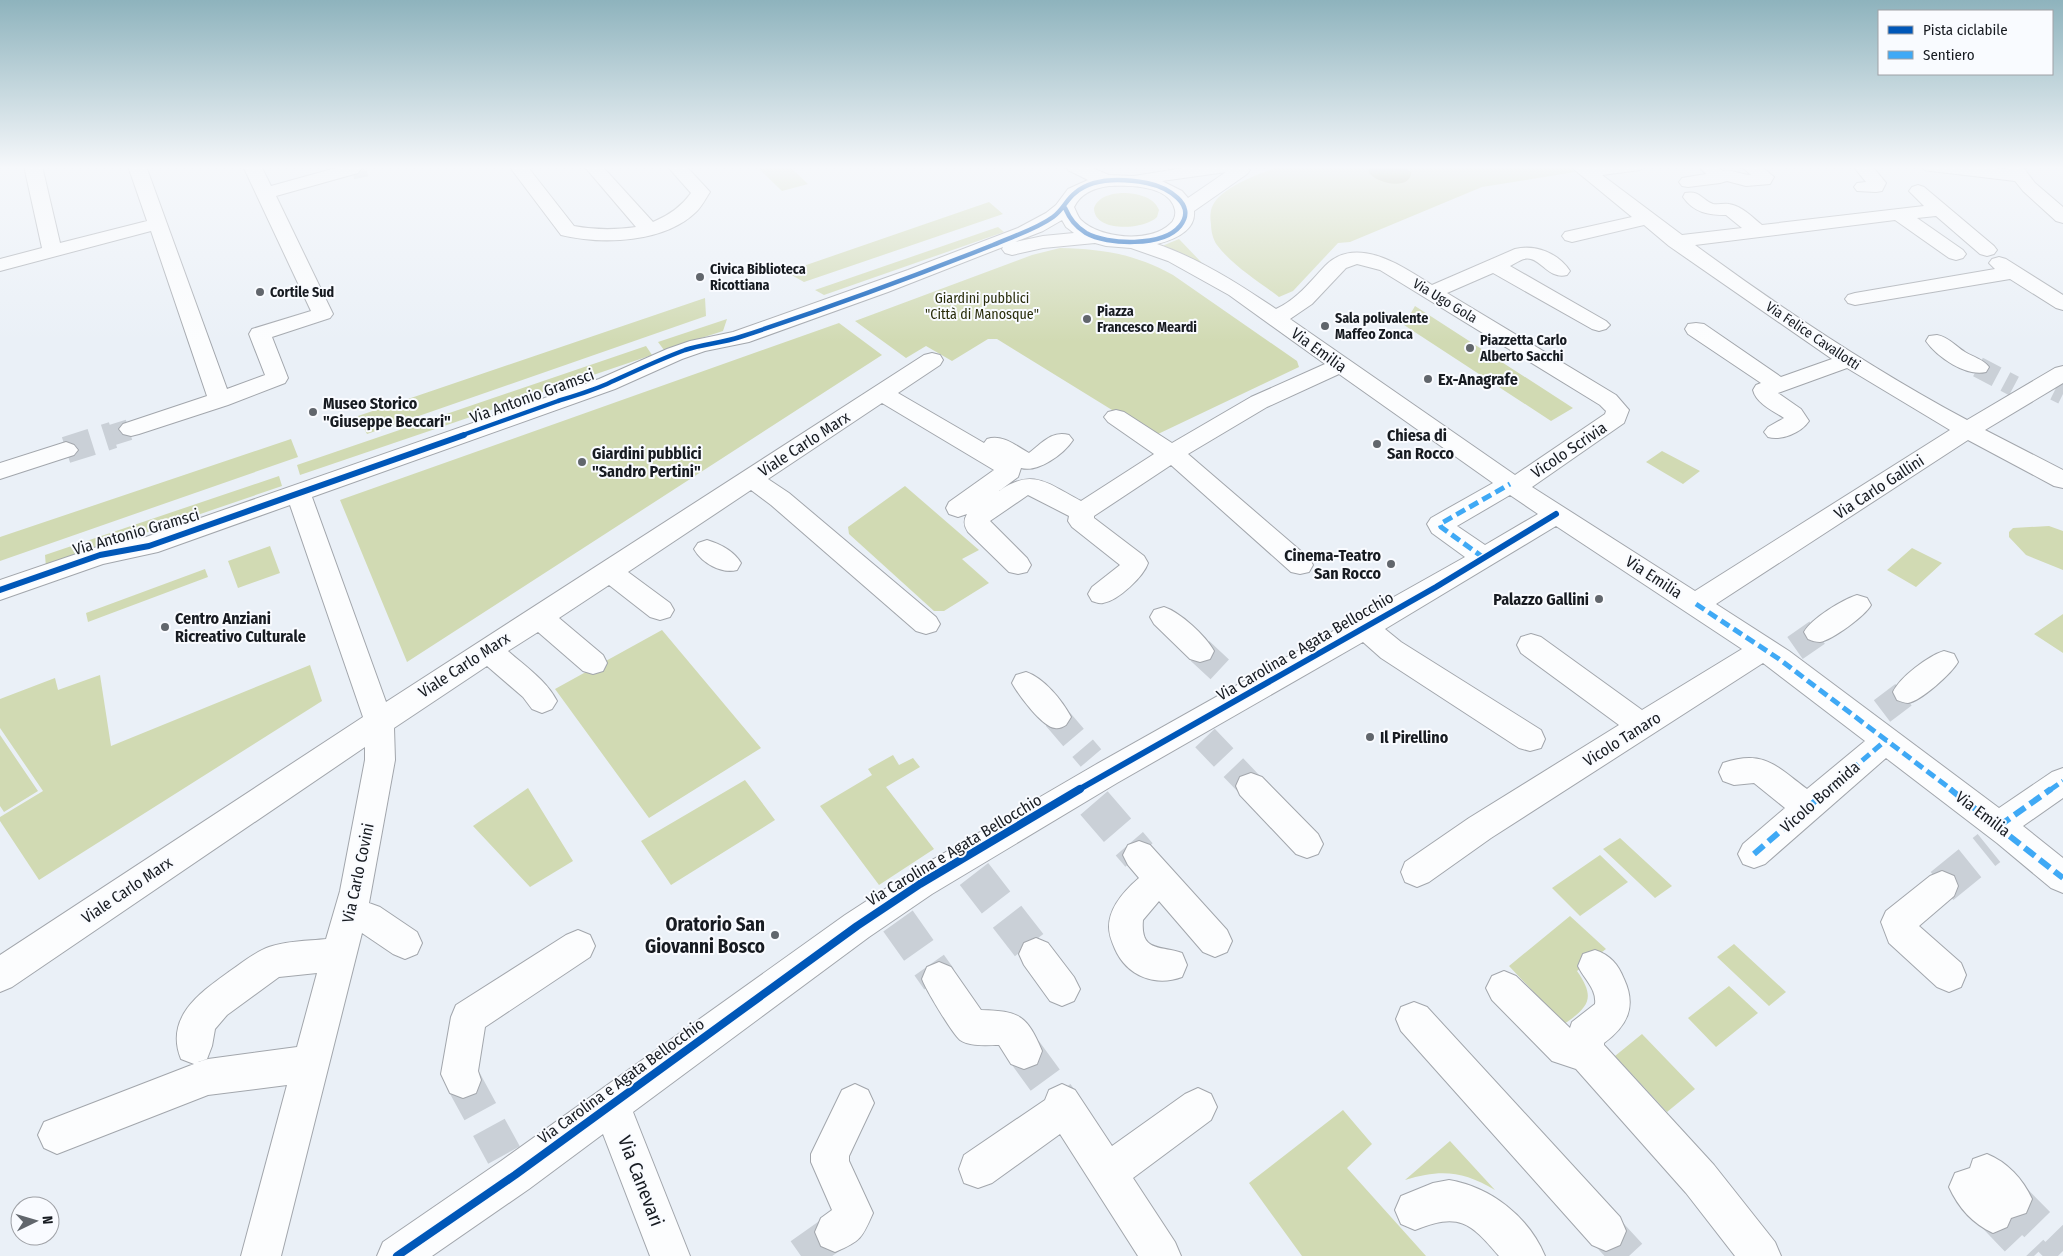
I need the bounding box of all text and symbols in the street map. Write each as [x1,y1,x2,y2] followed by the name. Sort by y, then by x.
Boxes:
[1878,10,2053,75] legend
[1923,21,2008,39] text: Pista ciclabile
[1923,46,1975,64] text: Sentiero
[710,261,806,294] place label: Civica Biblioteca Ricottiana
[694,271,706,283] marker: Civica Biblioteca Ricottiana
[1410,275,1480,327] street label: Via Ugo Gola
[270,284,334,301] place label: Cortile Sud
[254,286,266,298] marker: Cortile Sud
[925,290,1039,323] park label: Giardini pubblici "Città di Manosque"
[1763,298,1863,374] street label: Via Felice Cavallotti
[1097,303,1197,336] place label: Piazza Francesco Meardi
[1335,310,1428,343] place label: Sala polivalente Maffeo Zonca
[1081,313,1093,325] marker: Piazza Francesco Meardi
[1319,320,1331,332] marker: Sala polivalente Maffeo Zonca
[1288,324,1350,376] street label: Via Emilia
[1479,332,1567,365] place label: Piazzetta Carlo Alberto Sacchi
[1464,342,1476,354] marker: Piazzetta Carlo Alberto Sacchi
[467,365,597,427] street label: Via Antonio Gramsci
[1438,370,1518,389] place label: Ex-Anagrafe
[1422,373,1434,385] marker: Ex-Anagrafe
[323,394,451,431] place label: Museo Storico "Giuseppe Beccari"
[307,406,319,418] marker: Museo Storico "Giuseppe Beccari"
[755,407,853,481] street label: Viale Carlo Marx
[1528,418,1610,482] street label: Vicolo Scrivia
[1387,426,1455,463] place label: Chiesa di San Rocco
[1371,438,1383,450] marker: Chiesa di San Rocco
[592,444,702,481] place label: Giardini pubblici "Sandro Pertini"
[1831,451,1927,523] street label: Via Carlo Gallini
[576,456,588,468] marker: Giardini pubblici "Sandro Pertini"
[71,505,201,559] street label: Via Antonio Gramsci
[1284,546,1381,583] place label: Cinema-Teatro San Rocco
[1622,552,1686,602] street label: Via Emilia
[1385,558,1397,570] marker: Cinema-Teatro San Rocco
[1213,588,1397,704] street label: Via Carolina e Agata Bellocchio
[1493,590,1589,609] place label: Palazzo Gallini
[1593,593,1605,605] marker: Palazzo Gallini
[175,609,306,646] place label: Centro Anziani Ricreativo Culturale
[159,621,171,633] marker: Centro Anziani Ricreativo Culturale
[415,628,513,702] street label: Viale Carlo Marx
[1580,708,1664,770] street label: Vicolo Tanaro
[1380,728,1449,747] place label: Il Pirellino
[1364,731,1376,743] marker: Il Pirellino
[1776,757,1864,837] street label: Vicolo Bormida
[1952,787,2014,841] street label: Via Emilia
[863,790,1045,910] street label: Via Carolina e Agata Bellocchio
[338,821,378,925] street label: Via Carlo Covini
[78,853,176,927] street label: Viale Carlo Marx
[645,913,765,958] place label: Oratorio San Giovanni Bosco
[769,929,781,941] marker: Oratorio San Giovanni Bosco
[534,1014,708,1148] street label: Via Carolina e Agata Bellocchio
[613,1132,669,1230] street label: Via Canevari
[10,1196,60,1246] north arrow
[39,1215,56,1225] text: N

